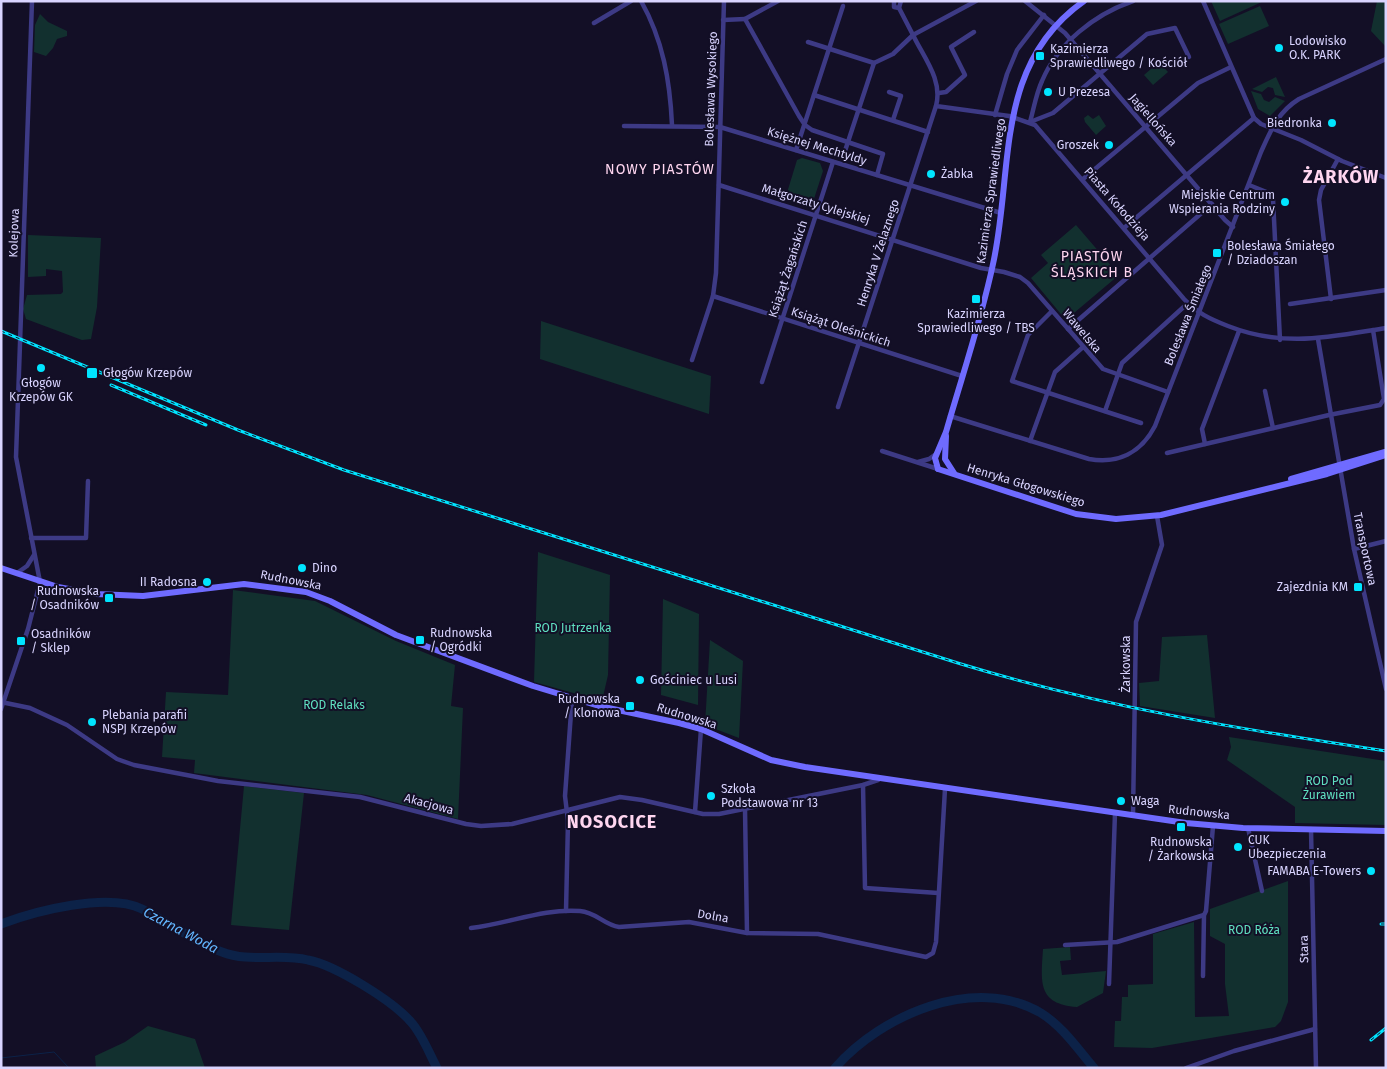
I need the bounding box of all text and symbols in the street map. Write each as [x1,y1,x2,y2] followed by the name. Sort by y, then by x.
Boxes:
[702,31,720,147] street label: Bolesława Wysokiego
[1289,34,1347,62] place label: Lodowisko O.K. PARK
[1050,42,1187,70] place label: Kazimierza Sprawiedliwego / Kościół
[1273,42,1285,54] marker: Lodowisko O.K. PARK
[1034,50,1046,62] marker: Kazimierza Sprawiedliwego / Kościół
[1058,85,1110,99] place label: U Prezesa
[1042,86,1054,98] marker: U Prezesa
[1126,91,1180,149] street label: Jagiellońska
[1267,116,1322,130] place label: Biedronka
[974,117,1008,265] street label: Kazimierza Sprawiedliwego
[1326,117,1338,129] marker: Biedronka
[766,124,868,168] street label: Księżnej Mechtyldy
[1057,138,1100,152] place label: Groszek
[1103,139,1115,151] marker: Groszek
[605,160,715,178] district label: NOWY PIASTÓW
[1081,164,1153,244] street label: Piasta Kołodzieja
[1303,165,1379,188] district label: ŻARKÓW
[941,166,973,181] place label: Żabka
[925,168,937,180] marker: Żabka
[760,181,872,227] street label: Małgorzaty Cylejskiej
[1169,188,1275,216] place label: Miejskie Centrum Wspierania Rodziny
[1279,196,1291,208] marker: Miejskie Centrum Wspierania Rodziny
[853,197,902,309] street label: Henryka V Żelaznego
[6,208,22,258] street label: Kolejowa
[765,218,810,320] street label: Książąt Żagańskich
[1227,238,1335,267] place label: Bolesława Śmiałego / Dziadoszan
[1051,247,1133,281] district label: PIASTÓW ŚLĄSKICH B
[1211,247,1223,259] marker: Bolesława Śmiałego / Dziadoszan
[1160,262,1215,368] street label: Bolesława Śmiałego
[970,293,982,305] marker: Kazimierza Sprawiedliwego / TBS
[789,304,893,350] street label: Książąt Oleśnickich
[1060,306,1104,356] street label: Wawelska
[917,307,1035,335] place label: Kazimierza Sprawiedliwego / TBS
[35,362,47,374] marker: Głogów Krzepów GK
[85,366,99,380] marker: Głogów Krzepów
[103,366,192,380] place label: Głogów Krzepów
[9,376,74,404] place label: Głogów Krzepów GK
[965,460,1087,510] street label: Henryka Głogowskiego
[1350,511,1380,587] street label: Transportowa
[312,561,337,575] place label: Dino
[296,562,308,574] marker: Dino
[259,567,323,593] street label: Rudnowska
[140,575,197,589] place label: II Radosna
[201,576,213,588] marker: II Radosna
[1277,580,1348,594] place label: Zajezdnia KM
[1352,581,1364,593] marker: Zajezdnia KM
[30,584,99,612] place label: Rudnowska / Osadników
[103,592,115,604] marker: Rudnowska / Osadników
[534,621,612,635] park label: ROD Jutrzenka
[430,626,492,654] place label: Rudnowska / Ogródki
[31,627,91,655] place label: Osadników / Sklep
[414,634,426,646] marker: Rudnowska / Ogródki
[15,635,27,647] marker: Osadników / Sklep
[1118,636,1133,693] street label: Żarkowska
[650,673,737,687] place label: Gościniec u Lusi
[634,674,646,686] marker: Gościniec u Lusi
[558,692,620,720] place label: Rudnowska / Klonowa
[303,698,365,712] park label: ROD Relaks
[624,700,636,712] marker: Rudnowska / Klonowa
[655,700,719,732] street label: Rudnowska
[102,708,187,736] place label: Plebania parafii NSPJ Krzepów
[86,716,98,728] marker: Plebania parafii NSPJ Krzepów
[1303,774,1355,802] park label: ROD Pod Żurawiem
[721,782,818,810] place label: Szkoła Podstawowa nr 13
[705,790,717,802] marker: Szkoła Podstawowa nr 13
[403,791,455,817] street label: Akacjowa
[1131,794,1160,808] place label: Waga
[1115,795,1127,807] marker: Waga
[1167,802,1231,822] street label: Rudnowska
[567,811,657,833] district label: NOSOCICE
[1175,821,1187,833] marker: Rudnowska / Żarkowska
[1248,833,1326,861] place label: CUK Ubezpieczenia
[1148,835,1214,863] place label: Rudnowska / Żarkowska
[1232,841,1244,853] marker: CUK Ubezpieczenia
[1267,864,1361,878] place label: FAMABA E-Towers
[1365,865,1377,877] marker: FAMABA E-Towers
[140,904,221,957] water label: Czarna Woda
[696,906,730,926] street label: Dolna
[1228,923,1280,937] park label: ROD Róża
[1297,935,1311,963] street label: Stara

